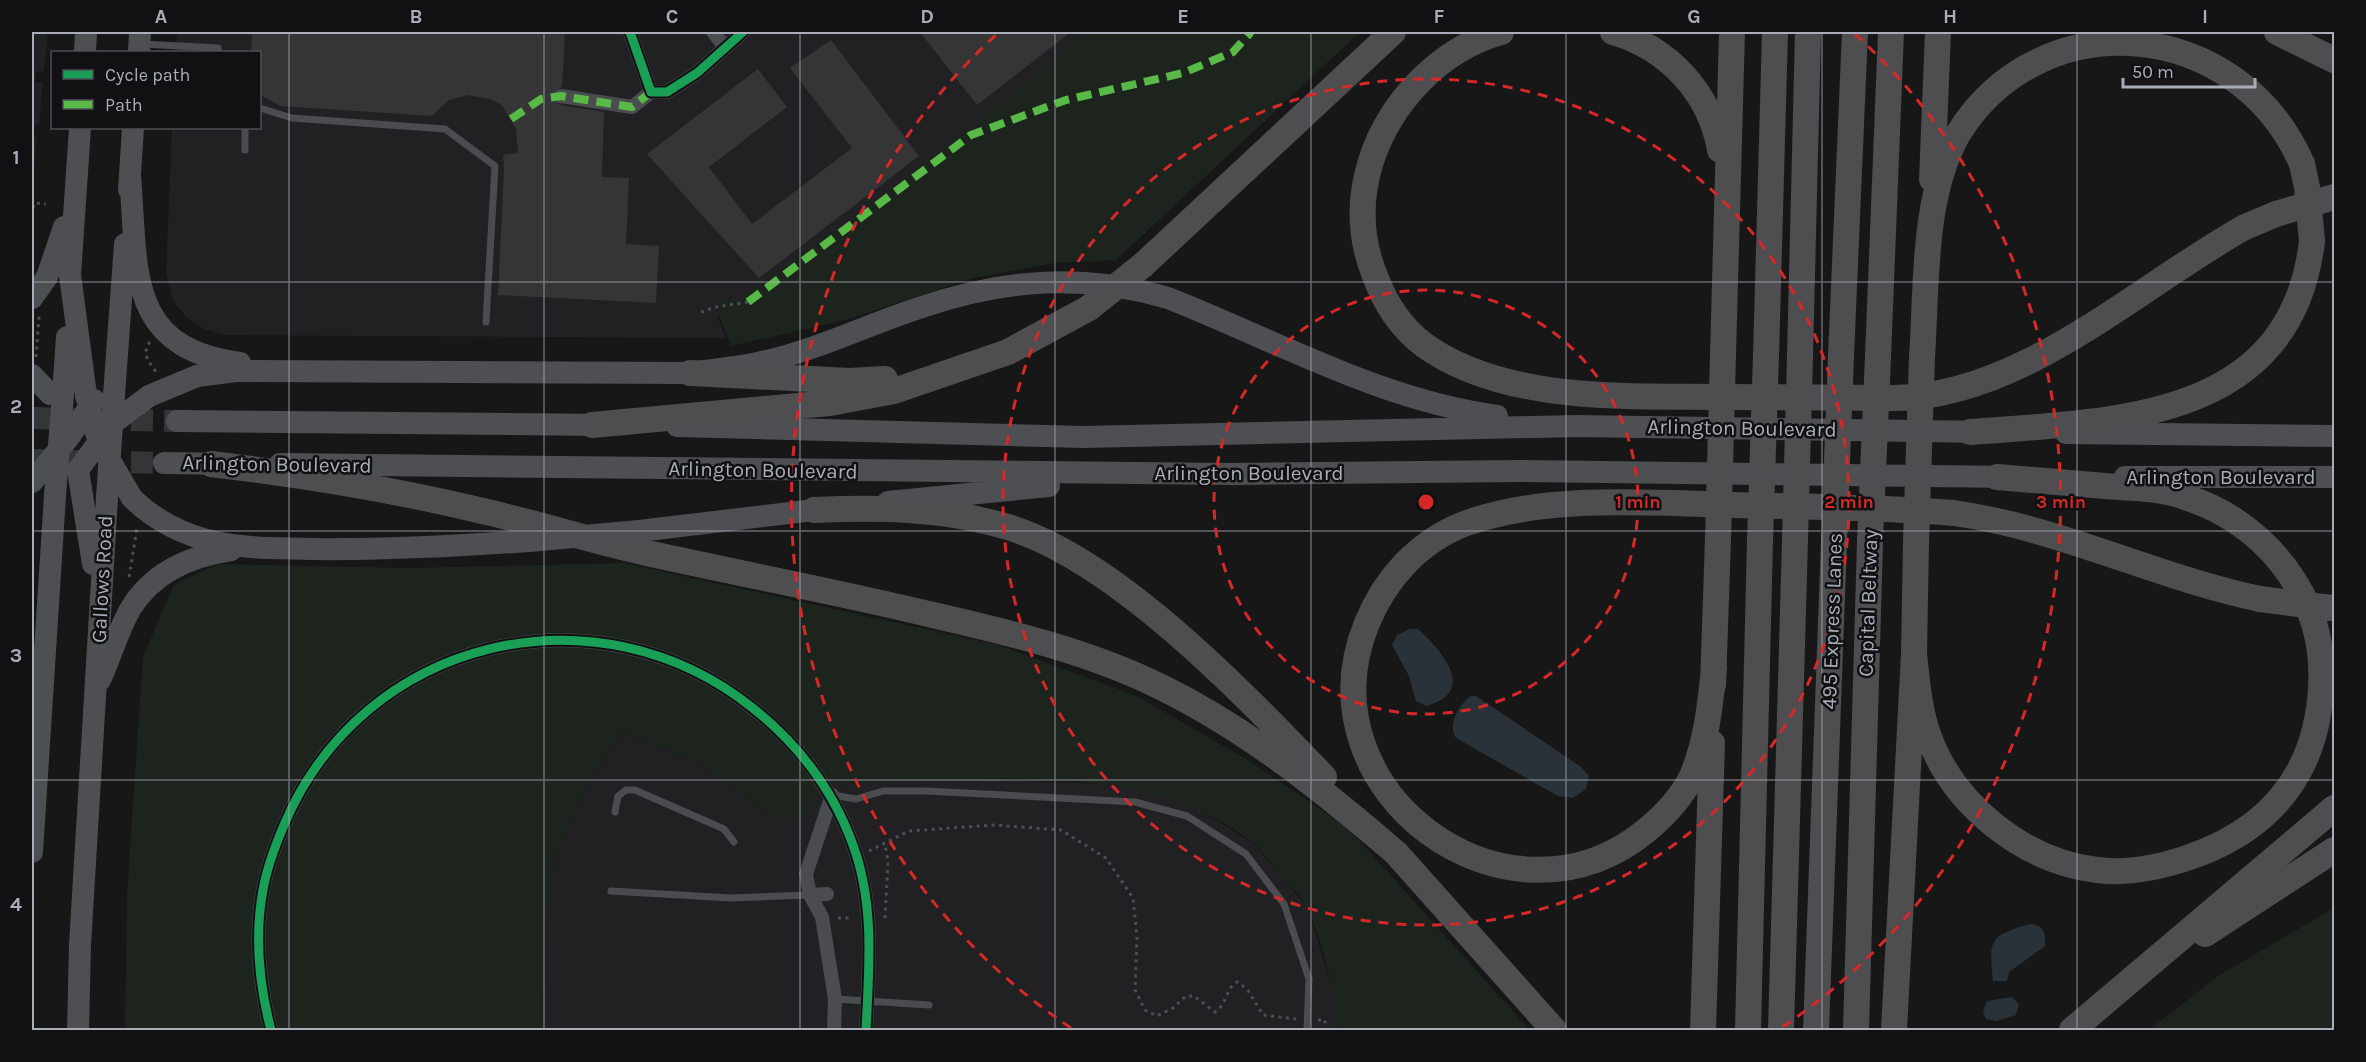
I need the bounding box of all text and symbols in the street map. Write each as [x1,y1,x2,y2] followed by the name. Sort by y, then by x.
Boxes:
[155,5,168,28] text: A
[410,5,422,28] text: B
[666,5,678,28] text: C
[920,5,934,28] text: D
[1177,5,1189,28] text: E
[1434,5,1445,28] text: F
[1687,5,1701,28] text: G
[1943,5,1957,28] text: H
[2202,5,2208,28] text: I
[51,51,261,129] legend
[2123,51,2255,89] scale bar
[2132,61,2174,83] text: 50 m
[105,64,190,86] text: Cycle path
[105,94,143,116] text: Path
[12,146,20,169] text: 1
[10,395,22,418] text: 2
[1647,414,1837,442] street label: Arlington Boulevard
[182,450,372,478] street label: Arlington Boulevard
[668,456,858,484] street label: Arlington Boulevard
[1154,461,1344,485] street label: Arlington Boulevard
[2126,465,2316,489] street label: Arlington Boulevard
[1615,491,1661,513] text: 1 min
[1824,491,1874,513] text: 2 min
[2036,491,2086,513] text: 3 min
[1416,492,1436,512] centre of rings
[87,515,117,643] street label: Gallows Road
[1853,529,1883,677] street label: Capital Beltway
[1817,532,1847,710] street label: 495 Express Lanes
[10,644,22,667] text: 3
[10,893,22,916] text: 4

